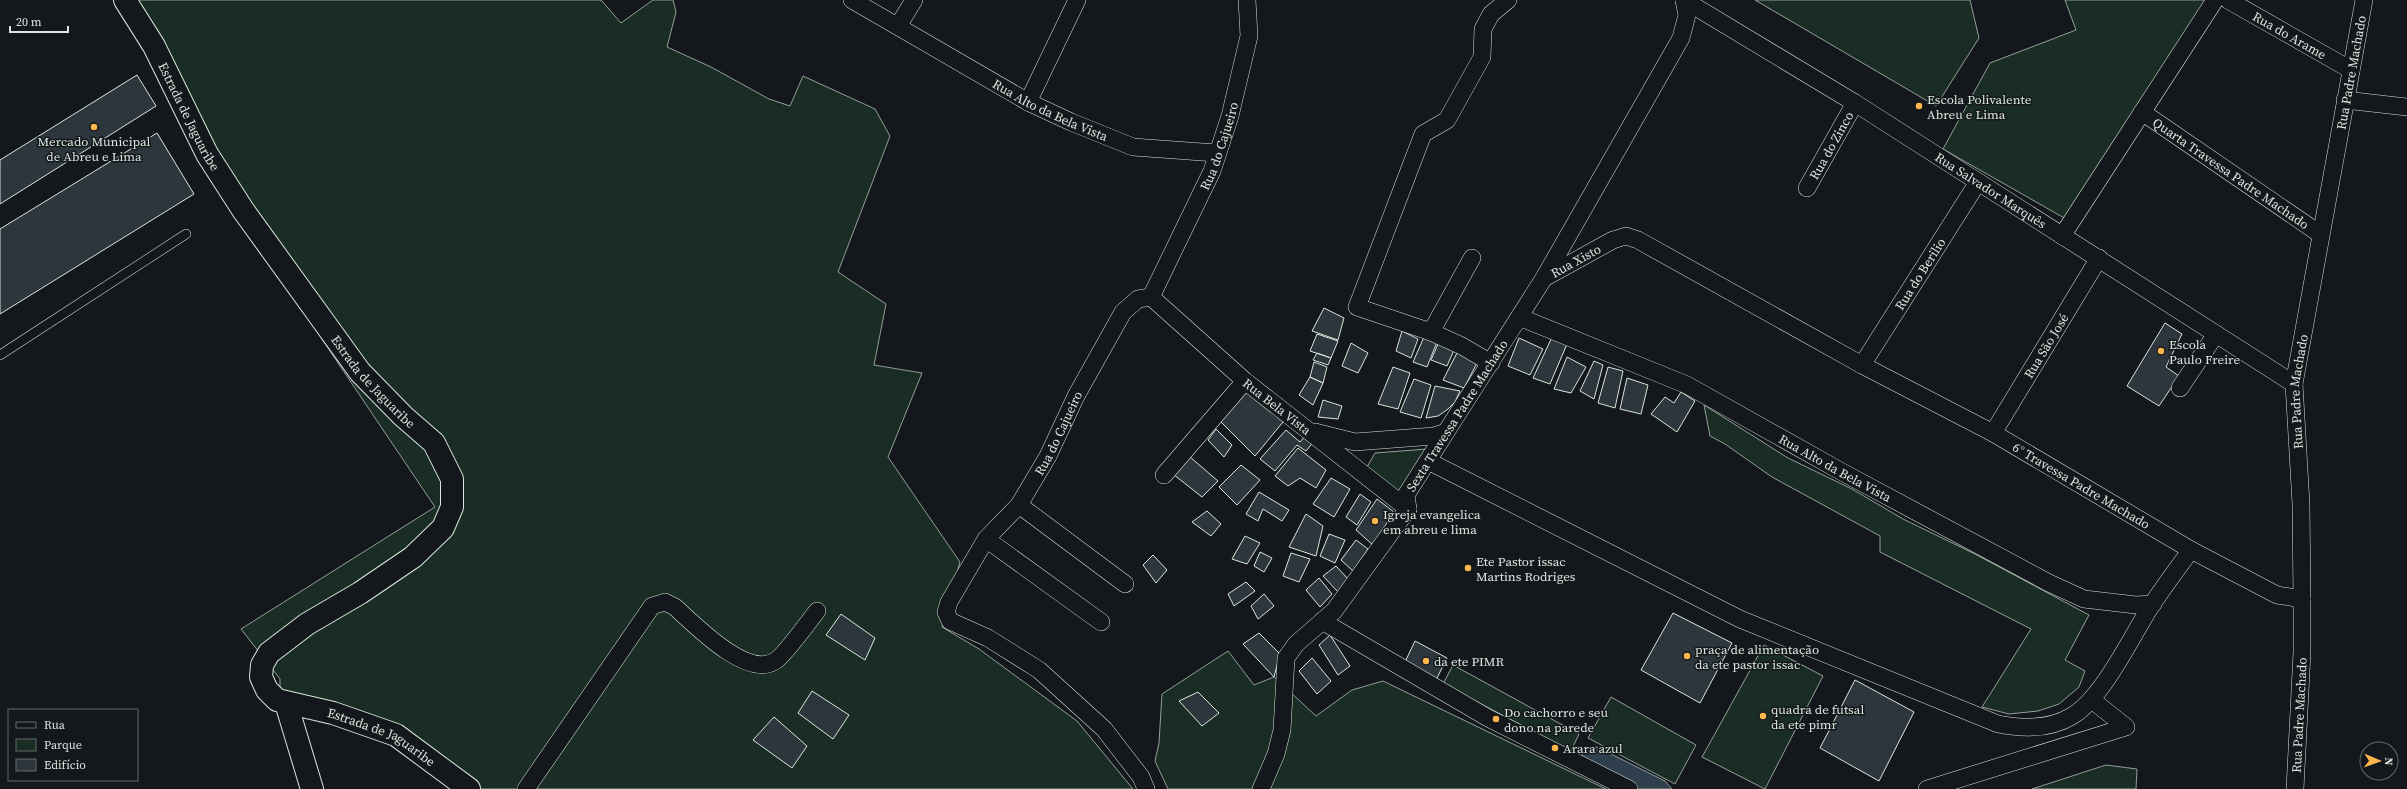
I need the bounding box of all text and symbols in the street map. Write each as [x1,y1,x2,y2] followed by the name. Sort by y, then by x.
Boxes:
[10,8,68,34] scale bar
[2250,8,2330,63] street label: Rua do Arame
[16,14,42,30] text: 20 m
[2333,14,2370,131] street label: Rua Padre Machado
[154,60,224,174] street label: Estrada de Jaguaribe
[989,75,1111,145] street label: Rua Alto da Bela Vista
[1927,91,2032,123] place label: Escola Polivalente Abreu e Lima
[1196,100,1242,193] street label: Rua do Cajueiro
[1914,101,1924,111] marker: Escola Polivalente Abreu e Lima
[1806,109,1858,183] street label: Rua do Zinco
[2149,114,2312,233] street label: Quarta Travessa Padre Machado
[89,122,99,132] marker: Mercado Municipal de Abreu e Lima
[38,133,151,165] place label: Mercado Municipal de Abreu e Lima
[1932,148,2050,233] street label: Rua Salvador Marquês
[1891,235,1949,313] street label: Rua do Berilio
[1548,240,1604,282] street label: Rua Xisto
[2020,310,2073,382] street label: Rua São José
[327,332,419,432] street label: Estrada de Jaguaribe
[2286,333,2312,450] street label: Rua Padre Machado
[1402,336,1512,495] street label: Sexta Travessa Padre Machado
[2169,336,2240,368] place label: Escola Paulo Freire
[2156,346,2166,356] marker: Escola Paulo Freire
[1239,375,1315,439] street label: Rua Bela Vista
[1030,388,1086,479] street label: Rua do Cajueiro
[1776,430,1895,506] street label: Rua Alto da Bela Vista
[2010,439,2153,533] street label: 6° Travessa Padre Machado
[1383,506,1481,538] place label: Igreja evangelica em abreu e lima
[1370,516,1380,526] marker: Igreja evangelica em abreu e lima
[1476,553,1576,585] place label: Ete Pastor issac Martins Rodriges
[1463,563,1473,573] marker: Ete Pastor issac Martins Rodriges
[1695,641,1819,673] place label: praça de alimentação da ete pastor issac
[1682,651,1692,661] marker: praça de alimentação da ete pastor issac
[1434,653,1504,670] place label: da ete PIMR
[1421,656,1431,666] marker: da ete PIMR
[2288,657,2311,773] street label: Rua Padre Machado
[1771,701,1864,733] place label: quadra de futsal da ete pimr
[326,704,439,770] street label: Estrada de Jaguaribe
[1504,704,1608,736] place label: Do cachorro e seu dono na parede
[8,709,138,781] legend
[1758,711,1768,721] marker: quadra de futsal da ete pimr
[1491,714,1501,724] marker: Do cachorro e seu dono na parede
[44,717,66,733] text: Rua
[44,737,82,753] text: Parque
[1563,740,1623,757] place label: Arara azul
[2359,741,2399,781] north arrow
[1550,743,1560,753] marker: Arara azul
[44,757,86,773] text: Edifício
[2381,757,2396,766] text: N

